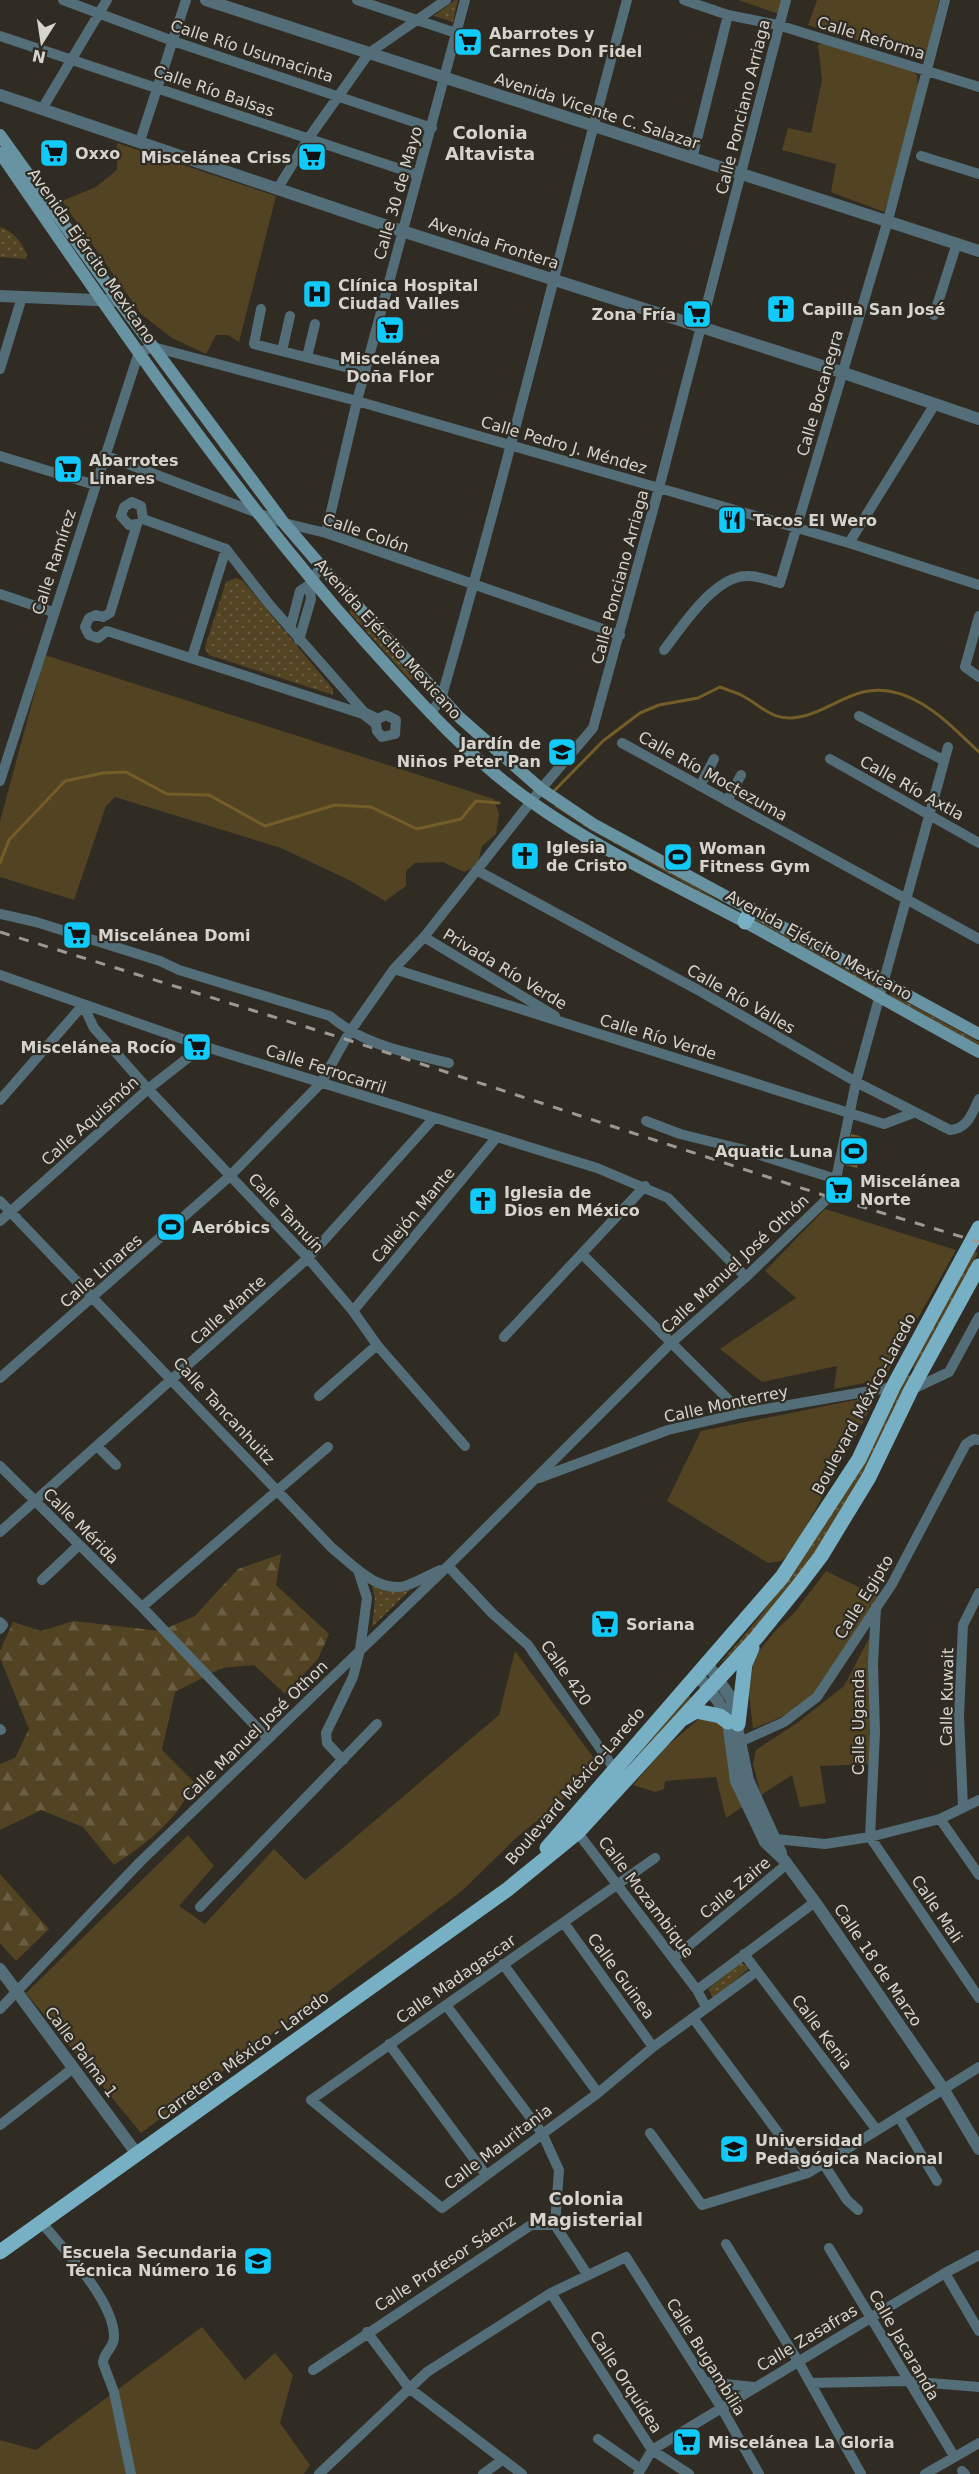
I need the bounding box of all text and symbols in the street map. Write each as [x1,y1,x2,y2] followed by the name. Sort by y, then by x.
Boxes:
[12,12,72,72] north arrow
[815,13,927,63] street label: Calle Reforma
[168,16,336,86] street label: Calle Río Usumacinta
[712,17,774,197] street label: Calle Ponciano Arriaga
[489,24,642,61] place label: Abarrotes y Carnes Don Fidel
[452,26,484,58] supermarket icon: Abarrotes y Carnes Don Fidel
[30,45,48,67] text: N
[151,61,277,121] street label: Calle Río Balsas
[492,69,702,153] street label: Avenida Vicente C. Salazar
[445,122,535,164] district label: Colonia Altavista
[370,124,426,262] street label: Calle 30 de Mayo
[38,137,70,169] supermarket icon: Oxxo
[296,141,328,173] supermarket icon: Miscelánea Criss
[75,144,120,163] place label: Oxxo
[141,148,291,167] place label: Miscelánea Criss
[24,165,160,347] street label: Avenida Ejército Mexicano
[427,213,561,273] street label: Avenida Frontera
[338,276,478,313] place label: Clínica Hospital Ciudad Valles
[301,278,333,310] hospital icon: Clínica Hospital Ciudad Valles
[765,293,797,325] church icon: Capilla San José
[681,298,713,330] supermarket icon: Zona Fría
[802,300,946,319] place label: Capilla San José
[592,305,676,324] place label: Zona Fría
[374,314,406,346] supermarket icon: Miscelánea Doña Flor
[793,328,847,458] street label: Calle Bocanegra
[340,349,440,386] place label: Miscelánea Doña Flor
[479,412,649,478] street label: Calle Pedro J. Méndez
[89,451,178,488] place label: Abarrotes Linares
[52,453,84,485] supermarket icon: Abarrotes Linares
[588,488,652,666] street label: Calle Ponciano Arriaga
[716,504,748,536] restaurant icon: Tacos El Wero
[28,507,80,617] street label: Calle Ramírez
[320,509,412,557] street label: Calle Colón
[753,511,877,530] place label: Tacos El Wero
[311,555,465,723] street label: Avenida Ejército Mexicano
[635,727,791,825] street label: Calle Río Moctezuma
[397,734,541,771] place label: Jardín de Niños Peter Pan
[546,736,578,768] school or university icon: Jardín de Niños Peter Pan
[857,752,967,824] street label: Calle Río Axtla
[546,838,627,875] place label: Iglesia de Cristo
[699,839,810,876] place label: Woman Fitness Gym
[509,840,541,872] church icon: Iglesia de Cristo
[662,841,694,873] sports icon: Woman Fitness Gym
[723,886,915,1004] street label: Avenida Ejército Mexicano
[61,919,93,951] supermarket icon: Miscelánea Domi
[440,925,570,1013] street label: Privada Río Verde
[98,926,251,945] place label: Miscelánea Domi
[684,960,798,1038] street label: Calle Río Valles
[597,1010,719,1064] street label: Calle Río Verde
[181,1031,213,1063] supermarket icon: Miscelánea Rocío
[21,1038,176,1057] place label: Miscelánea Rocío
[263,1041,389,1097] street label: Calle Ferrocarril
[38,1072,142,1170] street label: Calle Aquismón
[838,1135,870,1167] sports icon: Aquatic Luna
[715,1142,833,1161] place label: Aquatic Luna
[367,1163,459,1267] street label: Callejón Mante
[244,1169,328,1257] street label: Calle Tamuín
[860,1172,961,1209] place label: Miscelánea Norte
[823,1174,855,1206] supermarket icon: Miscelánea Norte
[504,1183,640,1220] place label: Iglesia de Dios en México
[467,1185,499,1217] church icon: Iglesia de Dios en México
[657,1191,813,1337] street label: Calle Manuel José Othón
[155,1211,187,1243] sports icon: Aeróbics
[192,1218,270,1237] place label: Aeróbics
[56,1230,146,1312] street label: Calle Linares
[186,1271,270,1349] street label: Calle Mante
[808,1310,920,1498] street label: Boulevard México-Laredo
[169,1353,279,1469] street label: Calle Tancanhuitz
[662,1382,790,1426] street label: Calle Monterrey
[39,1484,123,1568] street label: Calle Mérida
[831,1551,897,1643] street label: Calle Egipto
[589,1608,621,1640] supermarket icon: Soriana
[626,1615,695,1634] place label: Soriana
[537,1637,595,1709] street label: Calle 420
[937,1648,957,1746] street label: Calle Kuwait
[178,1657,332,1805] street label: Calle Manuel José Othon
[849,1669,868,1775] street label: Calle Uganda
[501,1703,649,1869] street label: Boulevard México-Laredo
[594,1833,698,1961] street label: Calle Mozambique
[696,1853,774,1923] street label: Calle Zaire
[908,1872,966,1946] street label: Calle Mali
[830,1900,926,2030] street label: Calle 18 de Marzo
[583,1929,659,2023] street label: Calle Guinea
[392,1930,520,2027] street label: Calle Madagascar
[153,1987,333,2125] street label: Carretera México - Laredo
[788,1991,856,2073] street label: Calle Kenia
[41,2003,121,2101] street label: Calle Palma 1
[440,2100,556,2194] street label: Calle Mauritania
[755,2131,943,2168] place label: Universidad Pedagógica Nacional
[718,2133,750,2165] school or university icon: Universidad Pedagógica Nacional
[529,2188,643,2230] district label: Colonia Magisterial
[371,2210,519,2316] street label: Calle Profesor Sáenz
[62,2243,237,2280] place label: Escuela Secundaria Técnica Número 16
[242,2245,274,2277] school or university icon: Escuela Secundaria Técnica Número 16
[865,2286,943,2404] street label: Calle Jacaranda
[662,2295,750,2419] street label: Calle Bugambilia
[753,2300,861,2376] street label: Calle Zasafras
[586,2327,666,2437] street label: Calle Orquídea
[671,2426,703,2458] supermarket icon: Miscelánea La Gloria
[708,2433,895,2452] place label: Miscelánea La Gloria

